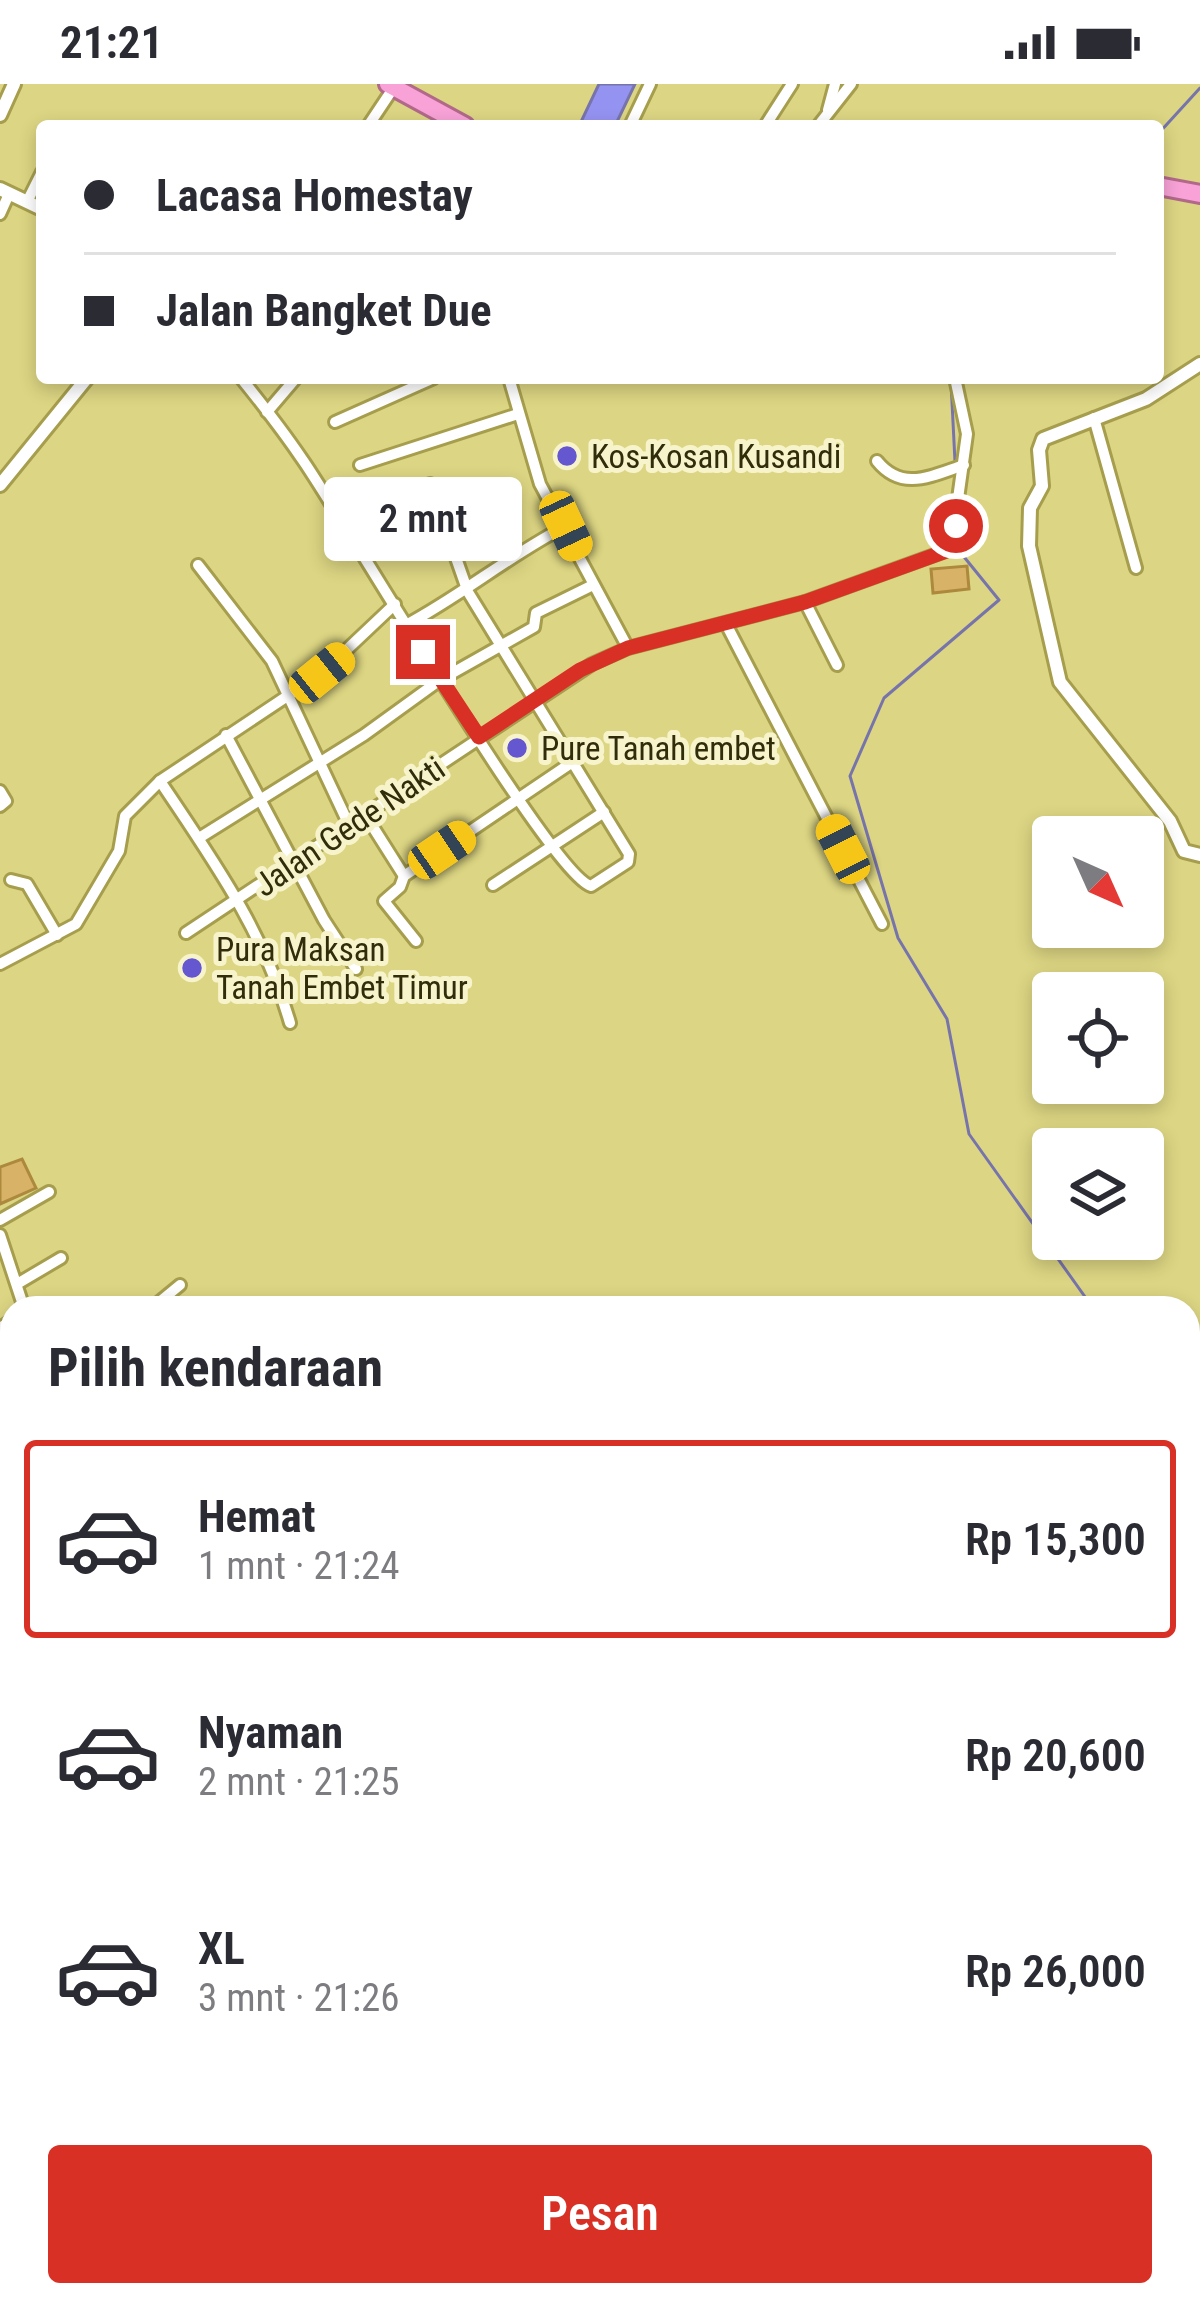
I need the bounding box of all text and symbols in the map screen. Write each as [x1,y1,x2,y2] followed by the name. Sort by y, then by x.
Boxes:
[60,16,163,69] text: 21:21
[156,169,473,222] text: Lacasa Homestay
[156,284,491,337] text: Jalan Bangket Due
[591,437,841,476] place label: Kos-Kosan Kusandi
[554,443,580,469] marker: Kos-Kosan Kusandi
[324,478,522,562] callout: 2 mnt
[534,486,598,566] car
[379,496,467,542] text: 2 mnt
[929,499,983,553] route start
[396,625,450,679] route end
[283,636,361,710] car
[541,729,776,768] place label: Pure Tanah embet
[504,735,530,761] marker: Pure Tanah embet
[247,748,452,905] street label: Jalan Gede Nakti
[811,809,875,889] car
[402,815,482,885] car
[1032,816,1164,948] north arrow
[1032,816,1164,1260] map controls
[216,930,468,1007] place label: Pura Maksan Tanah Embet Timur
[179,955,205,981] marker: Pura Maksan Tanah Embet Timur
[1032,972,1164,1104] button: locate
[1032,1128,1164,1260] button: layers
[48,1336,383,1399] text: Pilih kendaraan
[54,1485,162,1593] icon: car
[198,1490,316,1543] text: Hemat
[965,1513,1146,1566] text: Rp 15,300
[198,1543,400,1589] text: 1 mnt · 21:24
[54,1701,162,1809] icon: car
[198,1706,343,1759] text: Nyaman
[965,1729,1146,1782] text: Rp 20,600
[198,1759,400,1805] text: 2 mnt · 21:25
[54,1917,162,2025] icon: car
[198,1922,245,1975] text: XL
[965,1945,1146,1998] text: Rp 26,000
[198,1975,400,2021] text: 3 mnt · 21:26
[48,2145,1152,2283] button: Pesan

